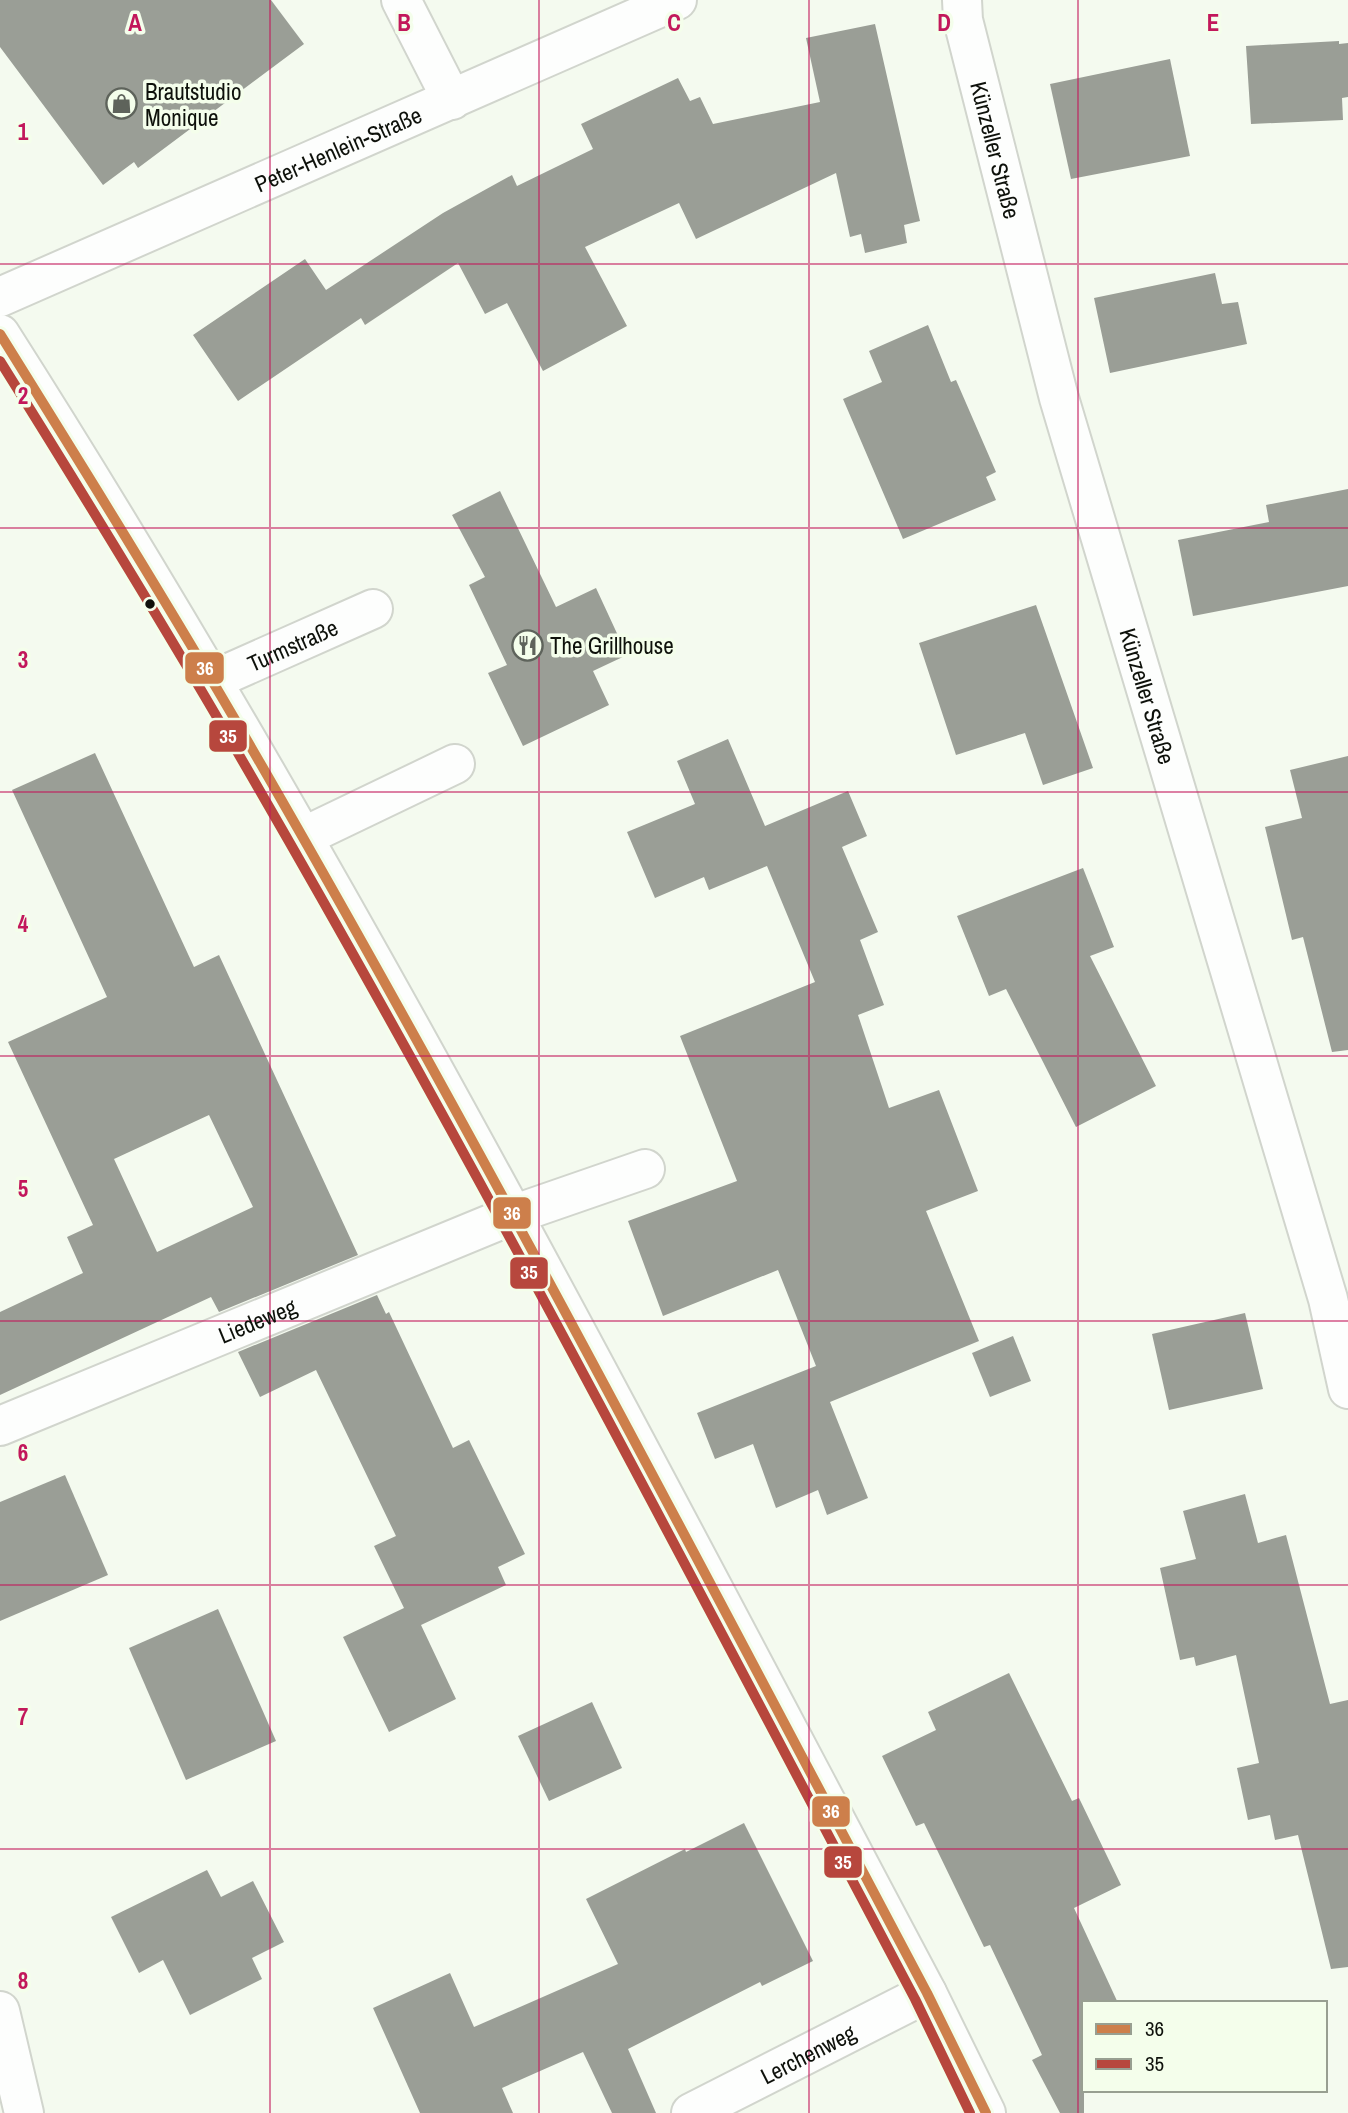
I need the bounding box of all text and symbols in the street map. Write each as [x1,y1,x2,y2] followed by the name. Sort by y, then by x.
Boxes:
[128,7,142,38] text: A
[397,7,411,38] text: B
[667,7,681,38] text: C
[937,7,951,38] text: D
[1207,7,1219,38] text: E
[145,76,241,133] place label: Brautstudio Monique
[964,78,1028,222] street label: Künzeller Straße
[105,87,139,121] shop icon: Brautstudio Monique
[250,99,426,199] street label: Peter-Henlein-Straße
[18,116,29,147] text: 1
[18,380,28,411] text: 2
[143,597,157,611] unlabelled marker
[242,611,342,678] street label: Turmstraße
[1113,624,1183,768] street label: Künzeller Straße
[510,628,544,662] restaurant icon: The Grillhouse
[550,630,674,661] place label: The Grillhouse
[18,644,28,675] text: 3
[184,651,225,685] line badge: 36
[196,655,214,681] text: 36
[208,719,248,753] line badge: 35
[219,723,237,749] text: 35
[18,908,29,939] text: 4
[18,1173,28,1204] text: 5
[492,1196,532,1230] line badge: 36
[503,1200,521,1226] text: 36
[509,1256,549,1290] line badge: 35
[520,1259,538,1285] text: 35
[213,1290,301,1350] street label: Liedeweg
[18,1437,28,1468] text: 6
[18,1701,28,1732] text: 7
[811,1795,851,1828] line badge: 36
[822,1798,840,1824] text: 36
[823,1845,863,1879] line badge: 35
[834,1849,852,1875] text: 35
[18,1965,28,1996] text: 8
[1082,2001,1327,2092] legend
[1145,2014,1164,2043] text: 36
[755,2016,861,2091] street label: Lerchenweg
[1145,2049,1164,2078] text: 35

